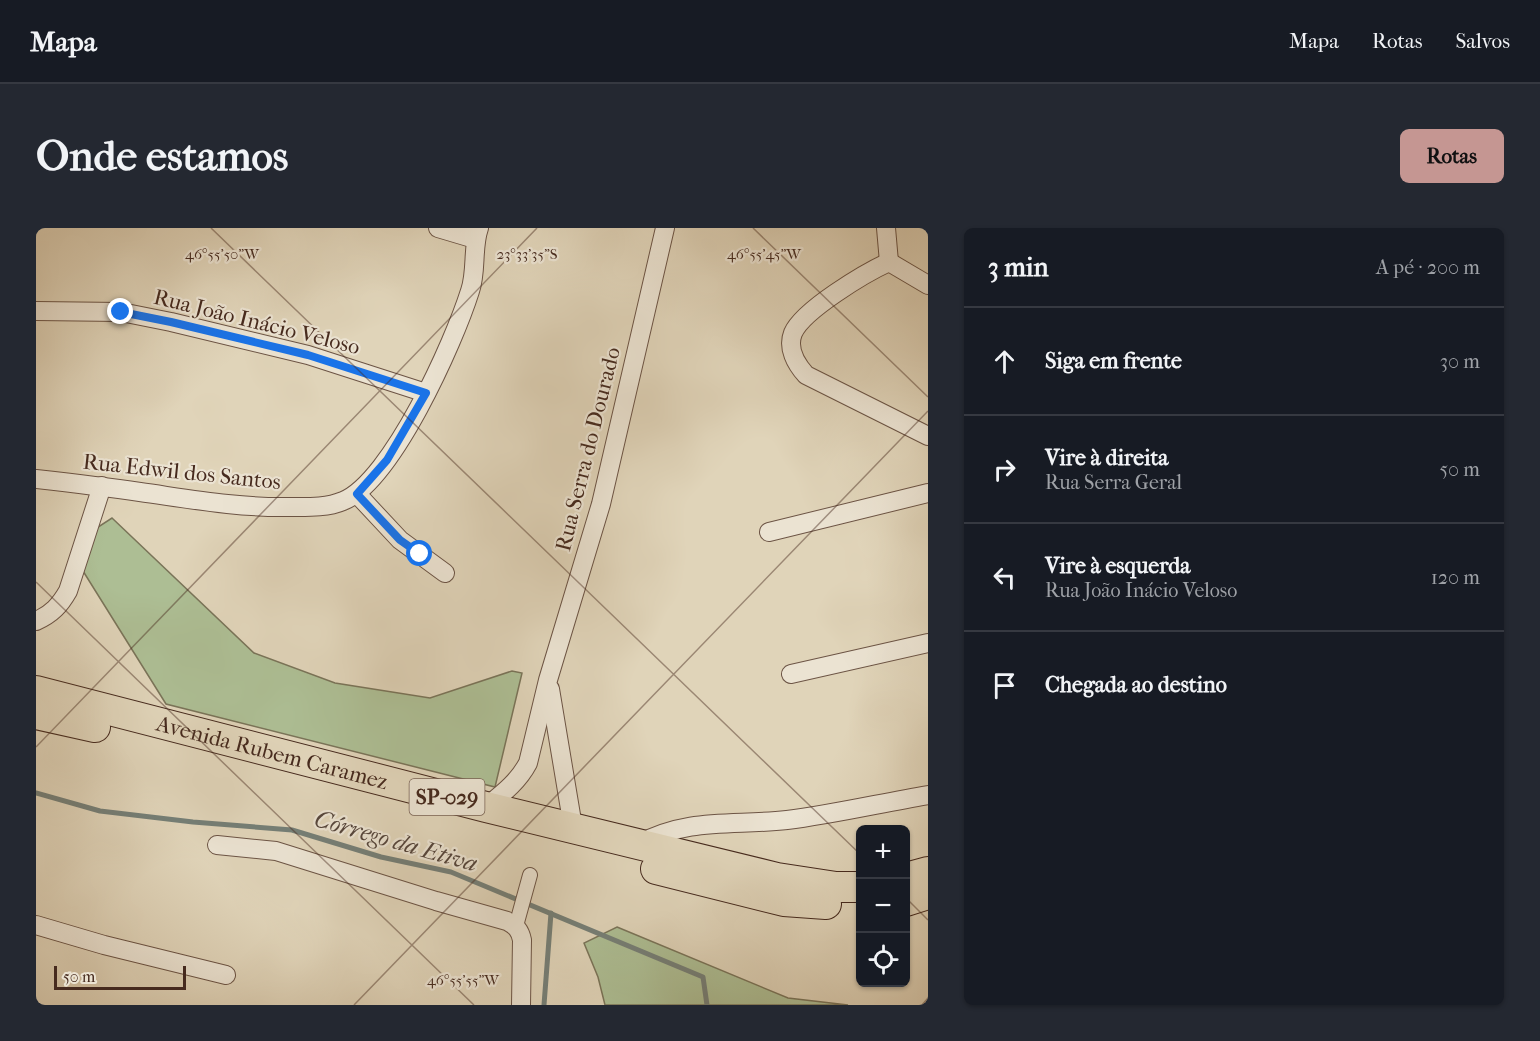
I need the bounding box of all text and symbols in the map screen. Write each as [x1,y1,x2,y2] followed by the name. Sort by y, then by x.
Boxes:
[30,25,97,58] text: Mapa
[1289,29,1339,53] text: Mapa
[1372,29,1422,53] text: Rotas
[1455,29,1510,53] text: Salvos
[1400,129,1504,183] button: Rotas
[36,132,288,181] text: Onde estamos
[185,245,260,263] text: 46°55'50"W
[496,245,558,263] text: 23°33'35"S
[727,245,802,263] text: 46°55'45"W
[988,252,1049,283] text: 3 min
[1376,256,1480,279] text: A pé · 200 m
[151,284,363,360] street label: Rua João Inácio Veloso
[107,298,133,324] route end
[550,344,626,554] street label: Rua Serra do Dourado
[988,345,1021,378] icon: ahead
[1045,348,1182,374] text: Siga em frente
[1440,350,1480,373] text: 30 m
[1045,445,1168,471] text: Vire à direita
[81,449,282,495] street label: Rua Edwil dos Santos
[988,453,1021,486] icon: right
[1439,458,1480,481] text: 50 m
[1045,471,1182,494] text: Rua Serra Geral
[406,540,432,566] route start
[1045,553,1190,579] text: Vire à esquerda
[988,561,1021,594] icon: left
[1431,566,1480,589] text: 120 m
[1045,579,1237,602] text: Rua João Inácio Veloso
[988,669,1021,702] icon: arrive
[1045,672,1227,698] text: Chegada ao destino
[153,710,391,795] street label: Avenida Rubem Caramez
[410,779,484,815] road number: SP-029
[311,804,481,878] water label: Córrego da Etiva
[856,825,910,987] map controls
[856,825,910,879] button: +
[856,879,910,933] button: −
[856,933,910,987] button: locate
[54,963,186,990] scale bar
[63,967,95,986] text: 50 m
[427,971,500,989] text: 46°55'55"W

